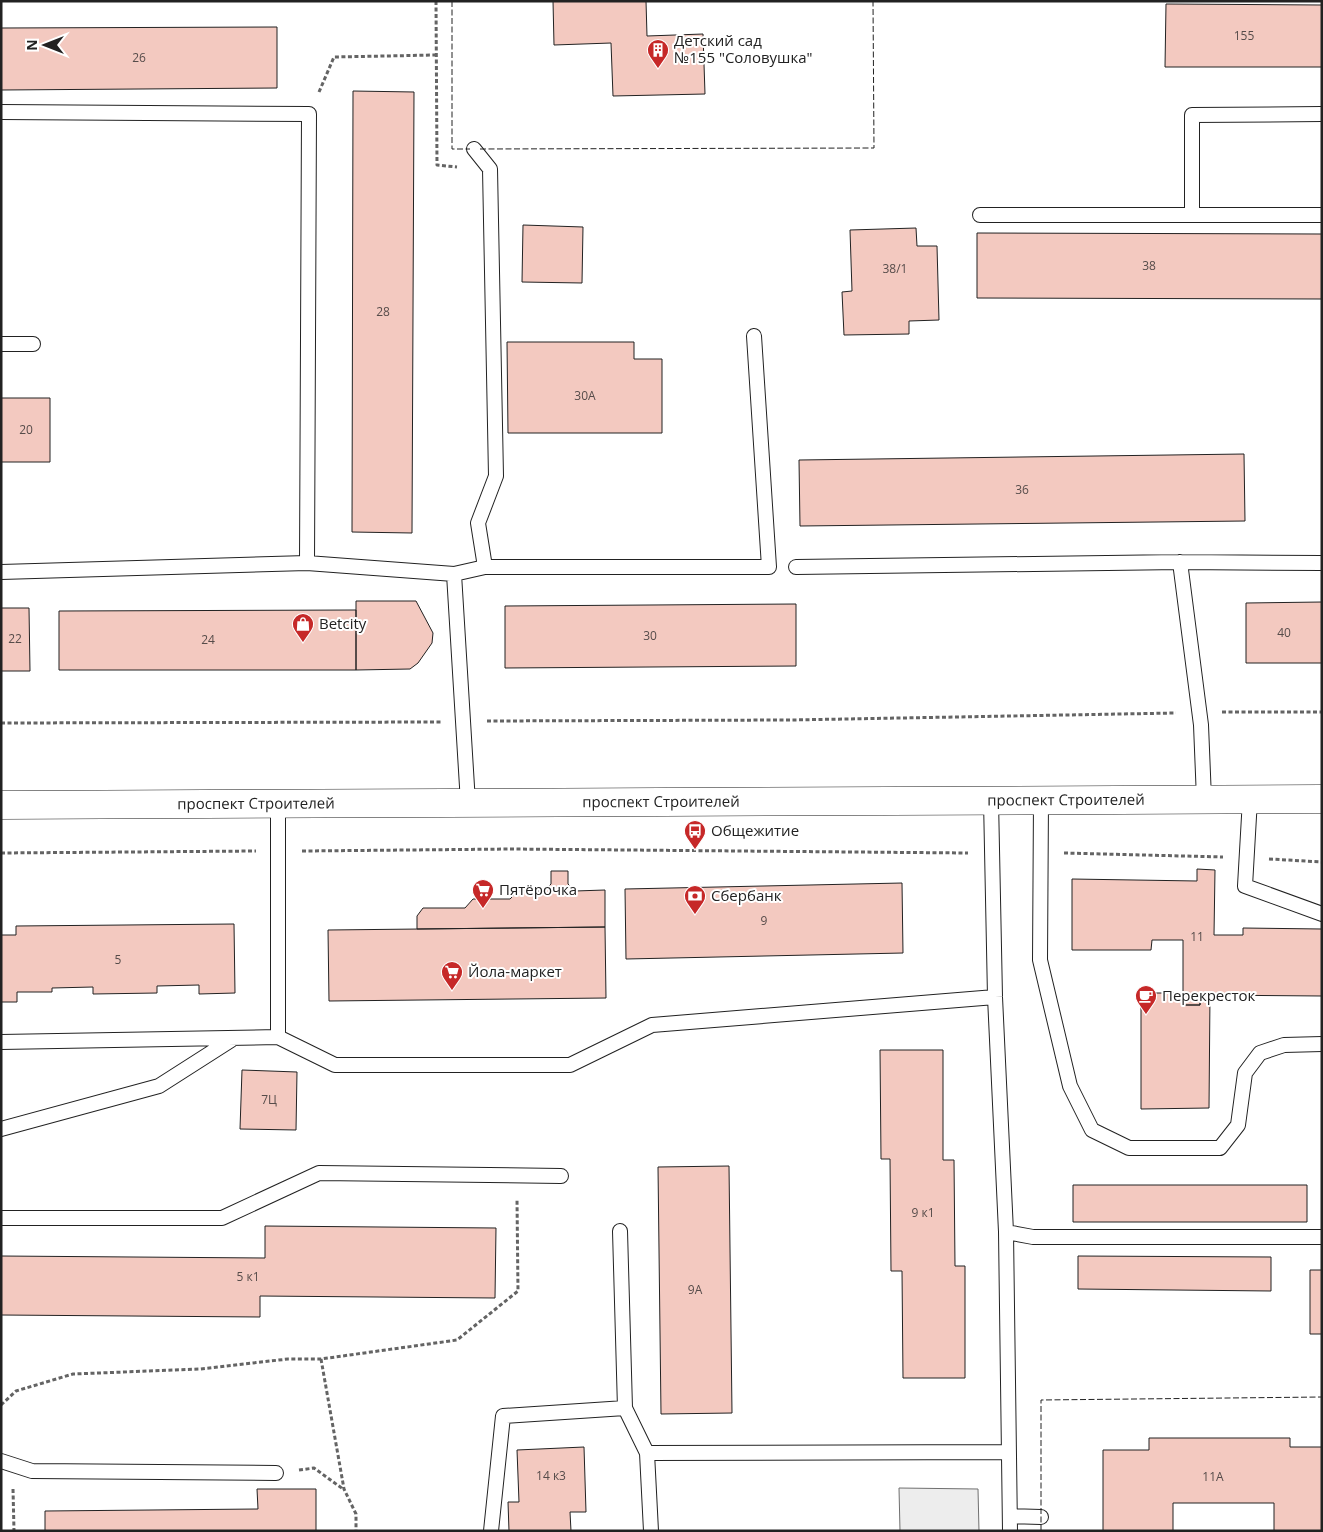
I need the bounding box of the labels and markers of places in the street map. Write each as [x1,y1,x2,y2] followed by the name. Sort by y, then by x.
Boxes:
[674,30,813,67] place label: Детский сад №155 "Соловушка"
[646,38,670,69] building icon: Детский сад №155 "Соловушка"
[291,612,315,643] shop icon: Betcity
[319,613,367,633] place label: Betcity
[683,819,707,850] bus stop icon: Общежитие
[711,820,799,840] place label: Общежитие
[471,878,495,909] supermarket icon: Пятёрочка
[499,879,577,899] place label: Пятёрочка
[683,884,707,915] bank icon: Сбербанк
[711,885,782,905] place label: Сбербанк
[440,960,464,991] supermarket icon: Йола-маркет
[468,961,562,981] place label: Йола-маркет
[1134,984,1158,1015] cafe icon: Перекресток
[1162,985,1256,1005] place label: Перекресток

